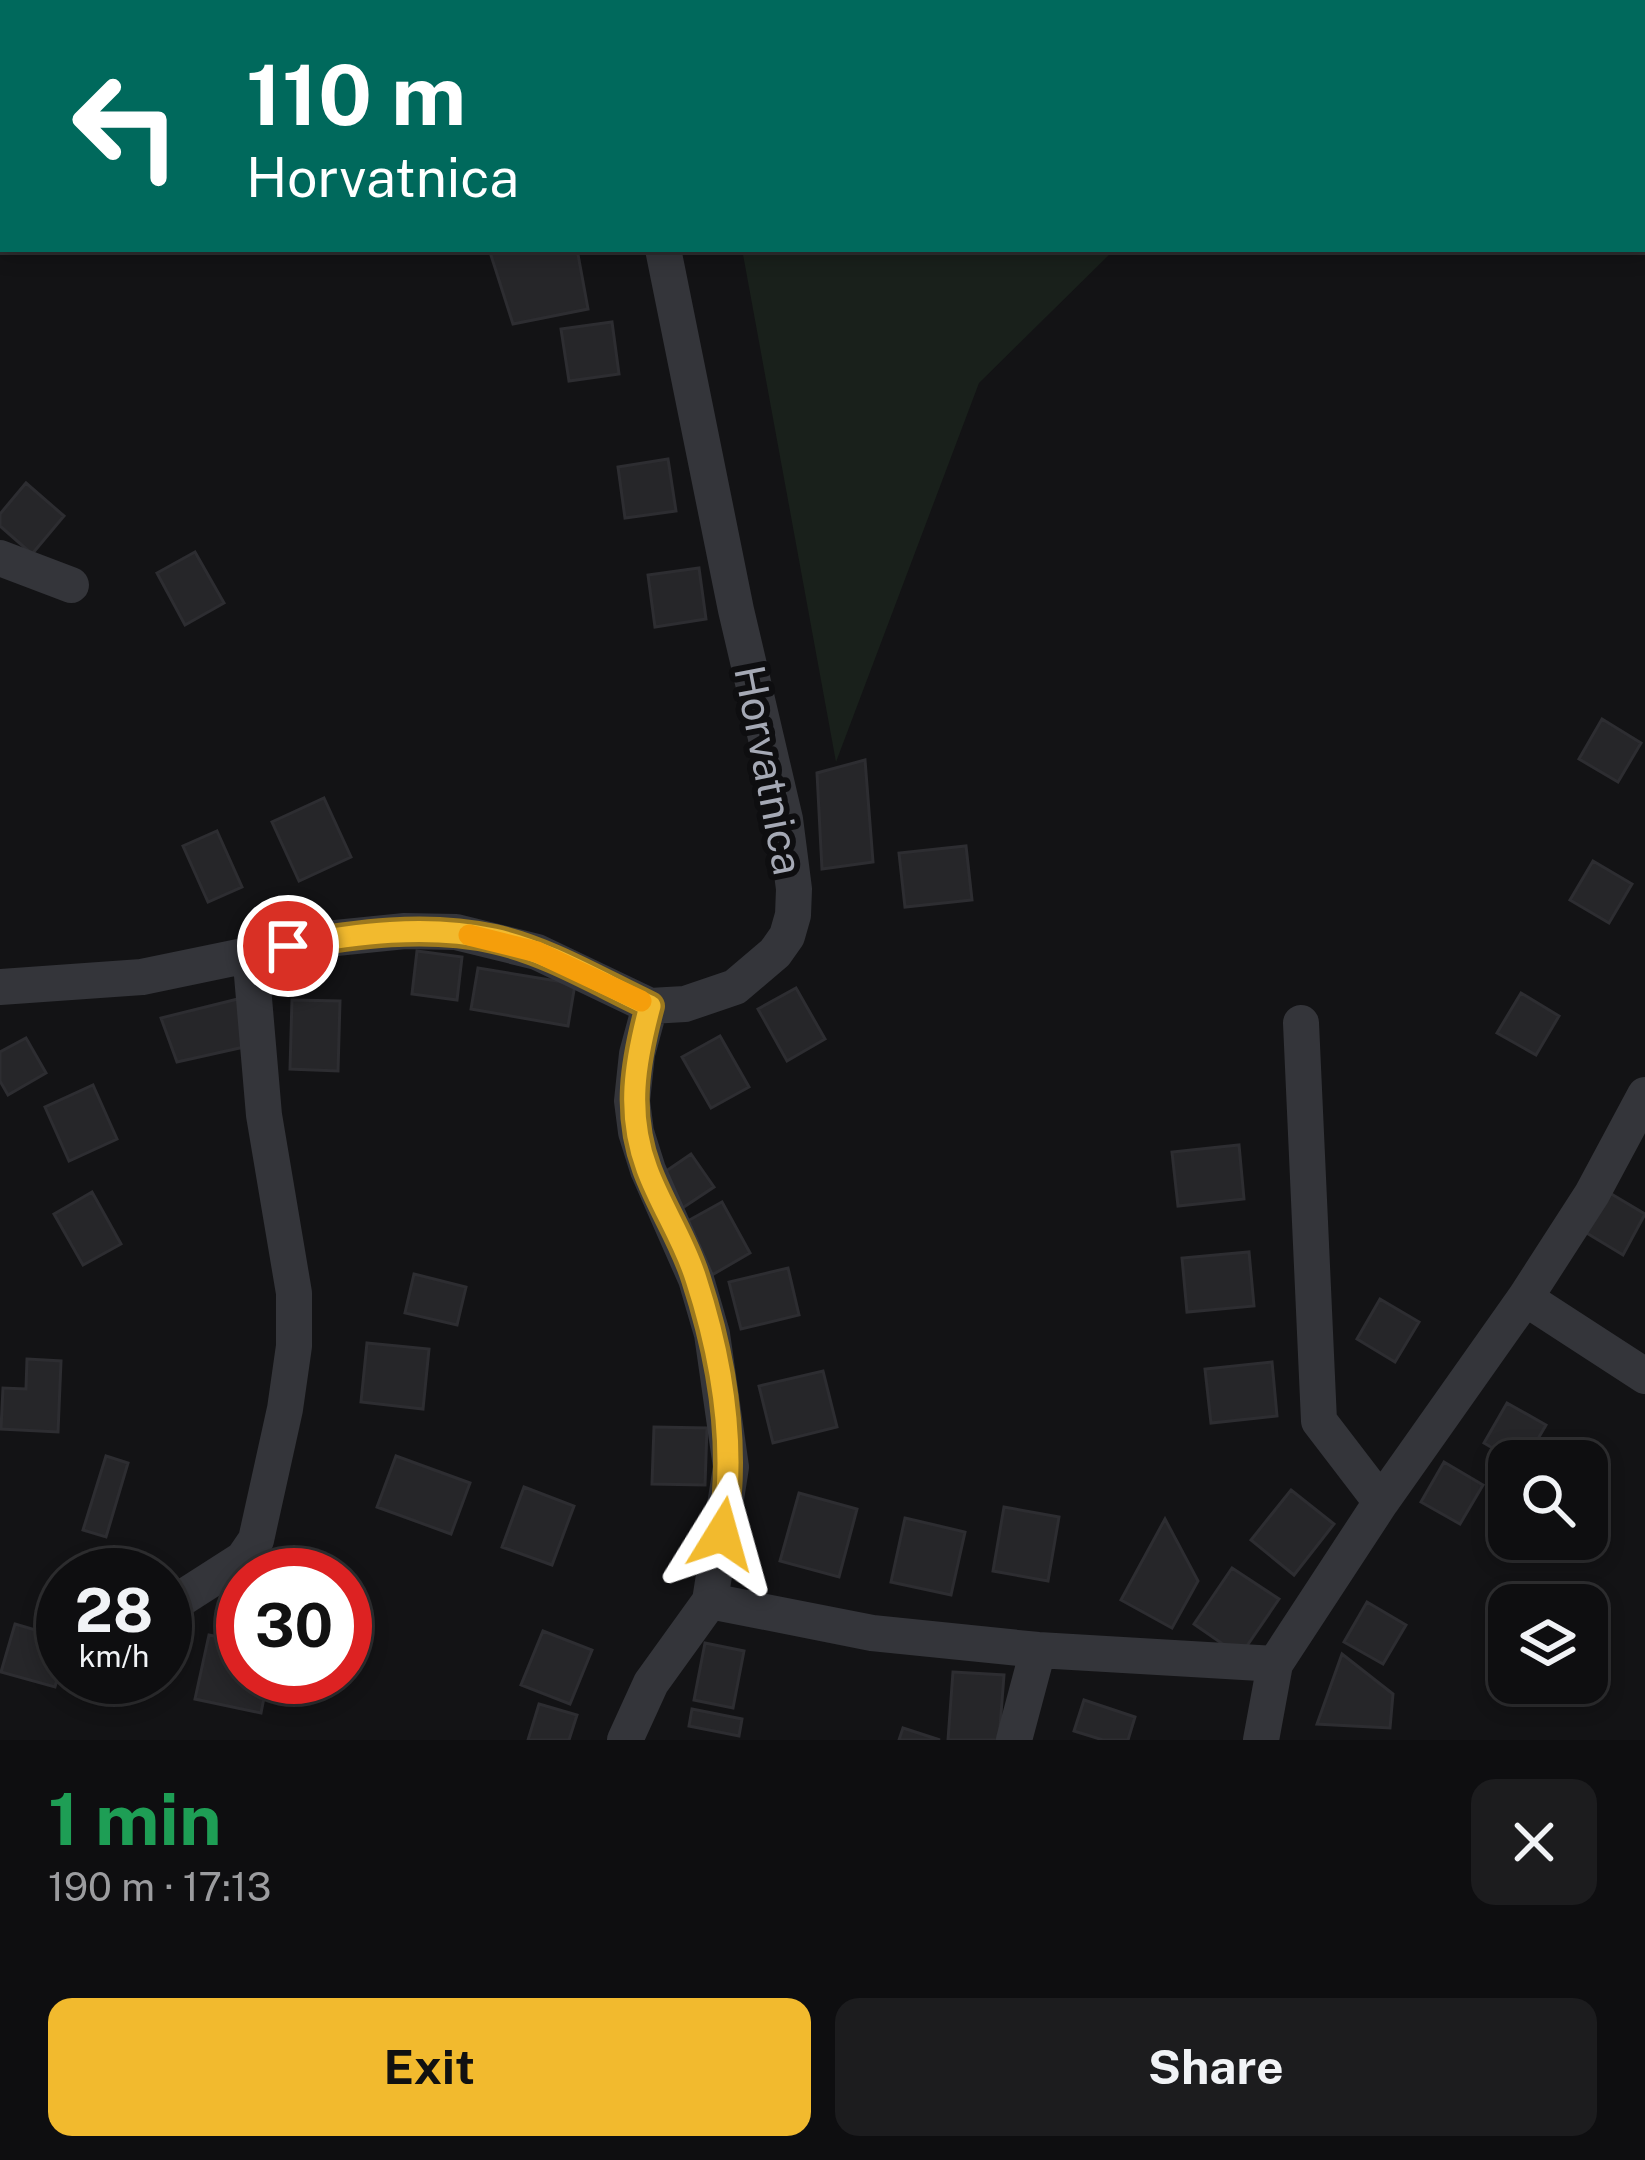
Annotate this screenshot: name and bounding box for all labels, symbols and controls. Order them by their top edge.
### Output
text: 110 m [246,45,466,144]
icon: left [48,48,204,204]
text: Horvatnica [246,146,519,209]
street label: Horvatnica [725,661,814,879]
pin [237,895,339,997]
icon: arrive [255,913,321,979]
map controls [1488,1440,1608,1704]
button: search [1488,1440,1608,1560]
position arrow [659,1471,785,1597]
speed limit sign: 30 [216,1548,372,1704]
text: 28 [75,1575,153,1646]
button: layers [1488,1584,1608,1704]
text: km/h [79,1638,149,1674]
text: 1 min [48,1777,222,1861]
button: close [1471,1779,1597,1905]
text: 190 m · 17:13 [48,1864,271,1910]
button: Exit [48,1998,811,2136]
button: Share [835,1998,1597,2136]

